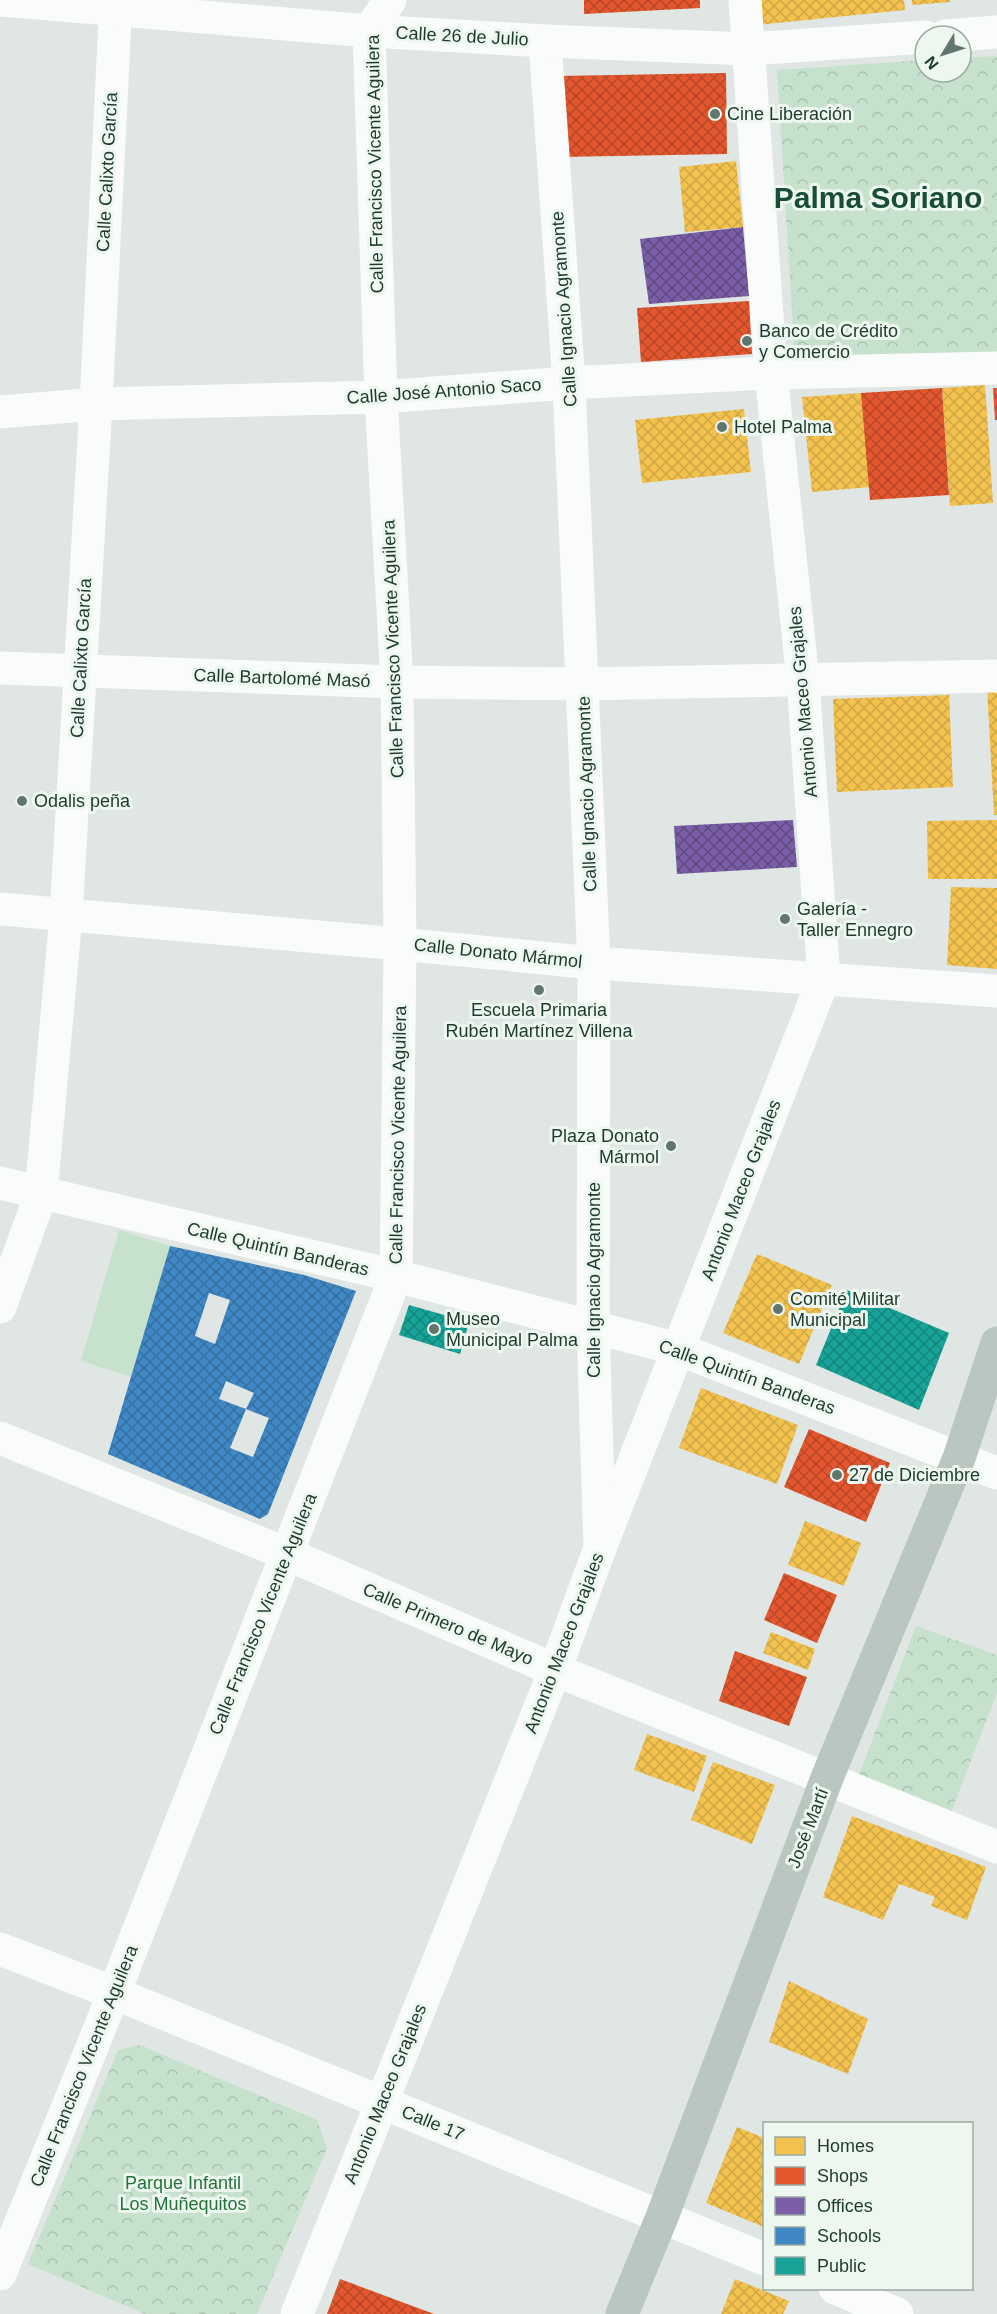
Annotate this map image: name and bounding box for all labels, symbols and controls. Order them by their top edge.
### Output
street label: Calle 26 de Julio [395,23,529,49]
north arrow [913,24,973,84]
street label: Calle Francisco Vicente Aguilera [363,33,387,294]
text: N [921,53,942,73]
street label: Calle Calixto García [93,91,121,252]
place label: Cine Liberación [727,104,852,124]
marker: Cine Liberación [708,107,722,121]
district label: Palma Soriano [774,181,982,214]
street label: Calle Ignacio Agramonte [547,210,581,408]
place label: Banco de Crédito y Comercio [759,321,898,362]
marker: Banco de Crédito y Comercio [740,334,754,348]
street label: Calle José Antonio Saco [346,374,542,408]
place label: Hotel Palma [734,417,833,437]
marker: Hotel Palma [715,420,729,434]
street label: Calle Francisco Vicente Aguilera [378,518,408,779]
street label: Calle Calixto García [67,577,95,738]
street label: Antonio Maceo Grajales [785,605,821,799]
street label: Calle Bartolomé Masó [193,665,371,691]
street label: Calle Ignacio Agramonte [574,696,600,892]
place label: Odalis peña [34,791,131,811]
marker: Odalis peña [15,794,29,808]
place label: Galería - Taller Ennegro [797,899,913,940]
marker: Galería - Taller Ennegro [778,912,792,926]
street label: Calle Donato Mármol [413,934,583,972]
marker: Escuela Primaria Rubén Martínez Villena [532,983,546,997]
place label: Escuela Primaria Rubén Martínez Villena [446,1000,633,1041]
street label: Calle Francisco Vicente Aguilera [386,1004,410,1265]
street label: Antonio Maceo Grajales [697,1097,785,1283]
place label: Plaza Donato Mármol [551,1126,659,1167]
marker: Plaza Donato Mármol [664,1139,678,1153]
street label: Calle Ignacio Agramonte [584,1182,604,1378]
street label: Calle Quintín Banderas [185,1218,371,1280]
place label: Comité Militar Municipal [790,1289,900,1330]
marker: Comité Militar Municipal [771,1302,785,1316]
place label: Museo Municipal Palma [446,1309,579,1350]
marker: Museo Municipal Palma [427,1322,441,1336]
street label: Calle Quintín Banderas [656,1336,838,1418]
place label: 27 de Diciembre [849,1465,980,1485]
marker: 27 de Diciembre [830,1468,844,1482]
street label: Calle Francisco Vicente Aguilera [205,1489,321,1738]
street label: Antonio Maceo Grajales [520,1550,608,1736]
street label: Calle Primero de Mayo [360,1579,536,1669]
street label: José Martí [784,1785,832,1871]
street label: Calle Francisco Vicente Aguilera [26,1941,142,2190]
street label: Antonio Maceo Grajales [340,2001,430,2187]
street label: Calle 17 [399,2101,467,2145]
legend [763,2122,973,2290]
text: Homes [817,2136,874,2156]
text: Shops [817,2166,868,2186]
park label: Parque Infantil Los Muñequitos [119,2173,247,2214]
text: Offices [817,2196,873,2216]
text: Schools [817,2226,881,2246]
text: Public [817,2256,866,2276]

